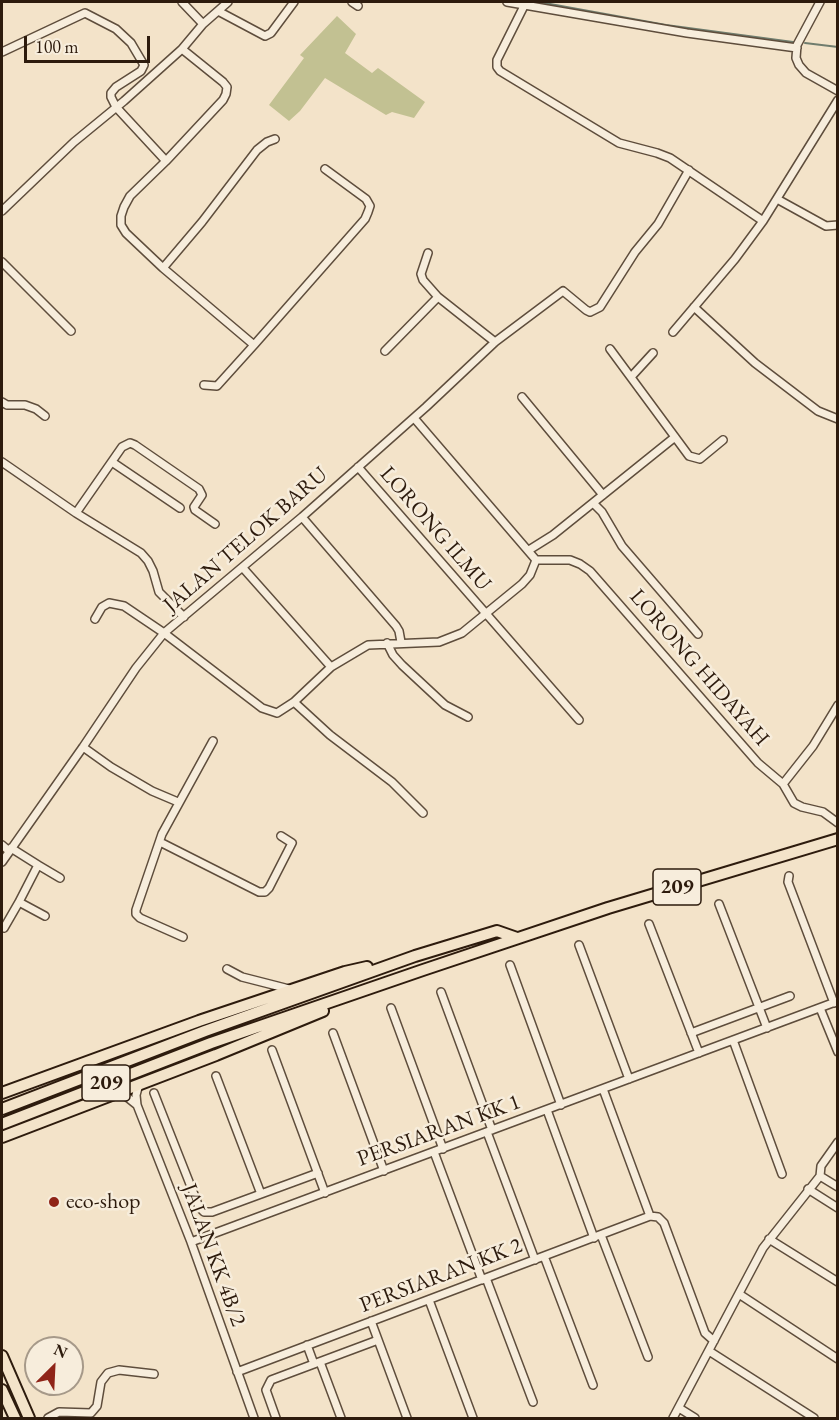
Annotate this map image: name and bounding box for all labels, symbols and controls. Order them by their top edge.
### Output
scale bar [27,24,153,62]
text: 100 m [35,35,79,58]
street label: LORONG ILMU [374,461,496,597]
street label: JALAN TELOK BARU [159,462,333,618]
street label: LORONG HIDAYAH [624,584,774,752]
road number: 209 [653,869,701,905]
road number: 209 [82,1065,130,1101]
street label: PERSIARAN KK 1 [354,1089,524,1173]
street label: JALAN KK 4B/2 [175,1180,251,1330]
place label: eco-shop [66,1189,141,1215]
marker: eco-shop [47,1195,61,1209]
street label: PERSIARAN KK 2 [356,1233,526,1319]
north arrow [24,1336,84,1396]
text: N [51,1339,71,1363]

